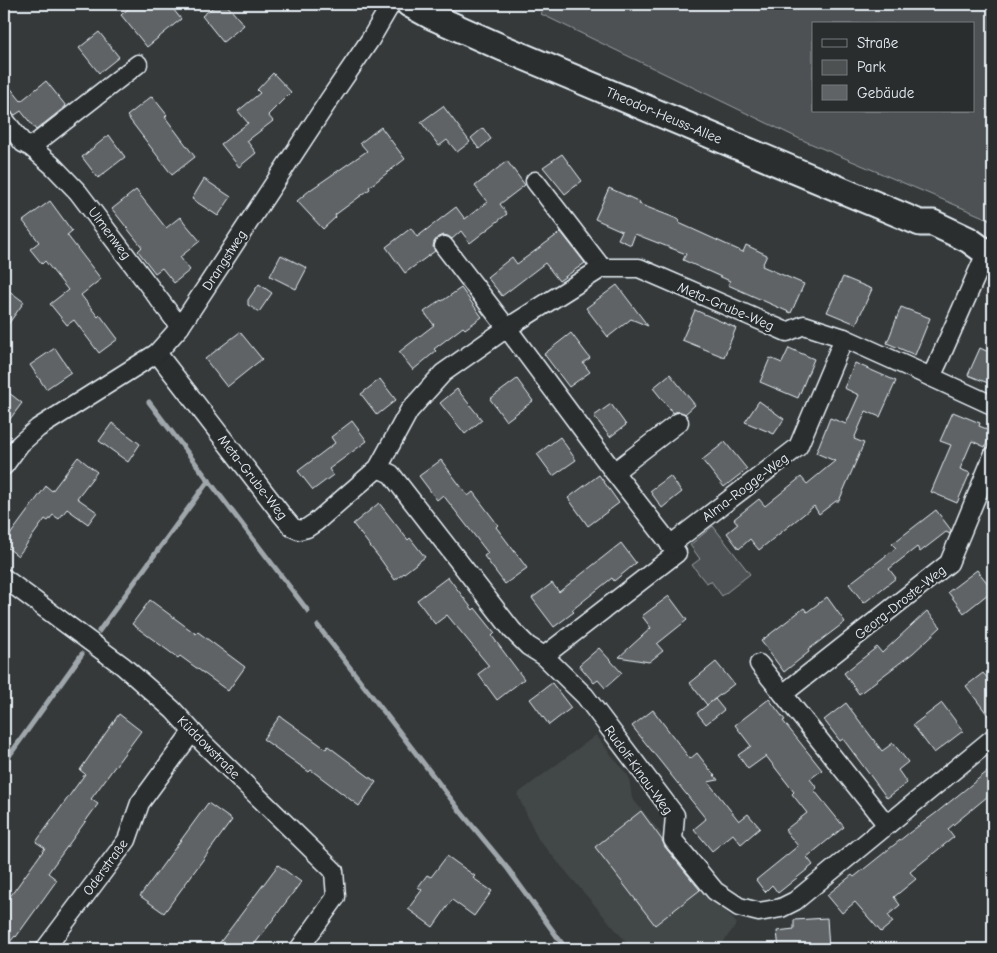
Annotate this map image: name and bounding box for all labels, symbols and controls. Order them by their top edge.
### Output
legend [812,22,974,112]
text: Straße [857,34,899,52]
text: Park [857,58,886,76]
street label: Theodor-Heuss-Allee [603,83,724,148]
text: Gebäude [857,84,915,102]
street label: Ulmenweg [84,204,135,263]
street label: Drangstweg [199,227,250,294]
street label: Meta-Grube-Weg [675,278,777,334]
street label: Meta-Grube-Weg [214,431,291,523]
street label: Alma-Rogge-Weg [699,449,792,525]
street label: Georg-Droste-Weg [851,561,949,643]
street label: Küddowstraße [174,712,244,782]
street label: Rudolf-Kinau-Weg [601,722,677,818]
street label: Oderstraße [79,836,132,899]

